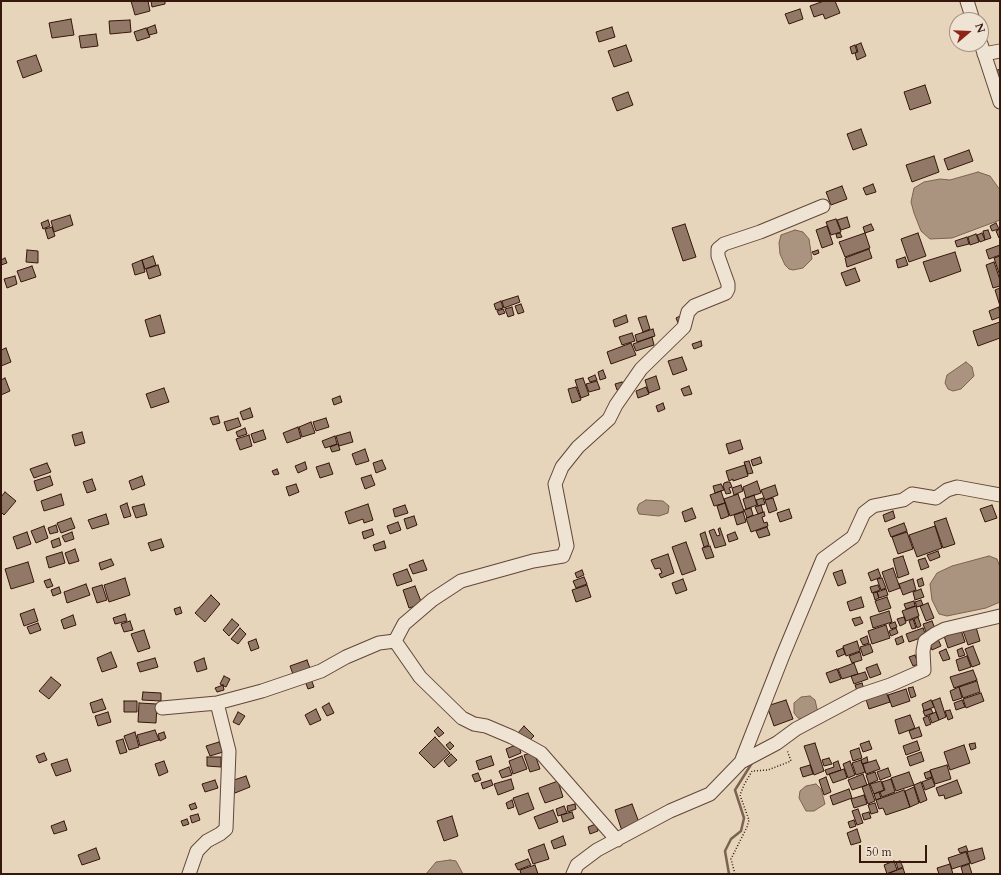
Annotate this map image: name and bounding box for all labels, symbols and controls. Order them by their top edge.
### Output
north arrow [949,12,989,52]
text: N [971,21,989,35]
scale bar [861,837,929,863]
text: 50 m [866,844,892,860]

